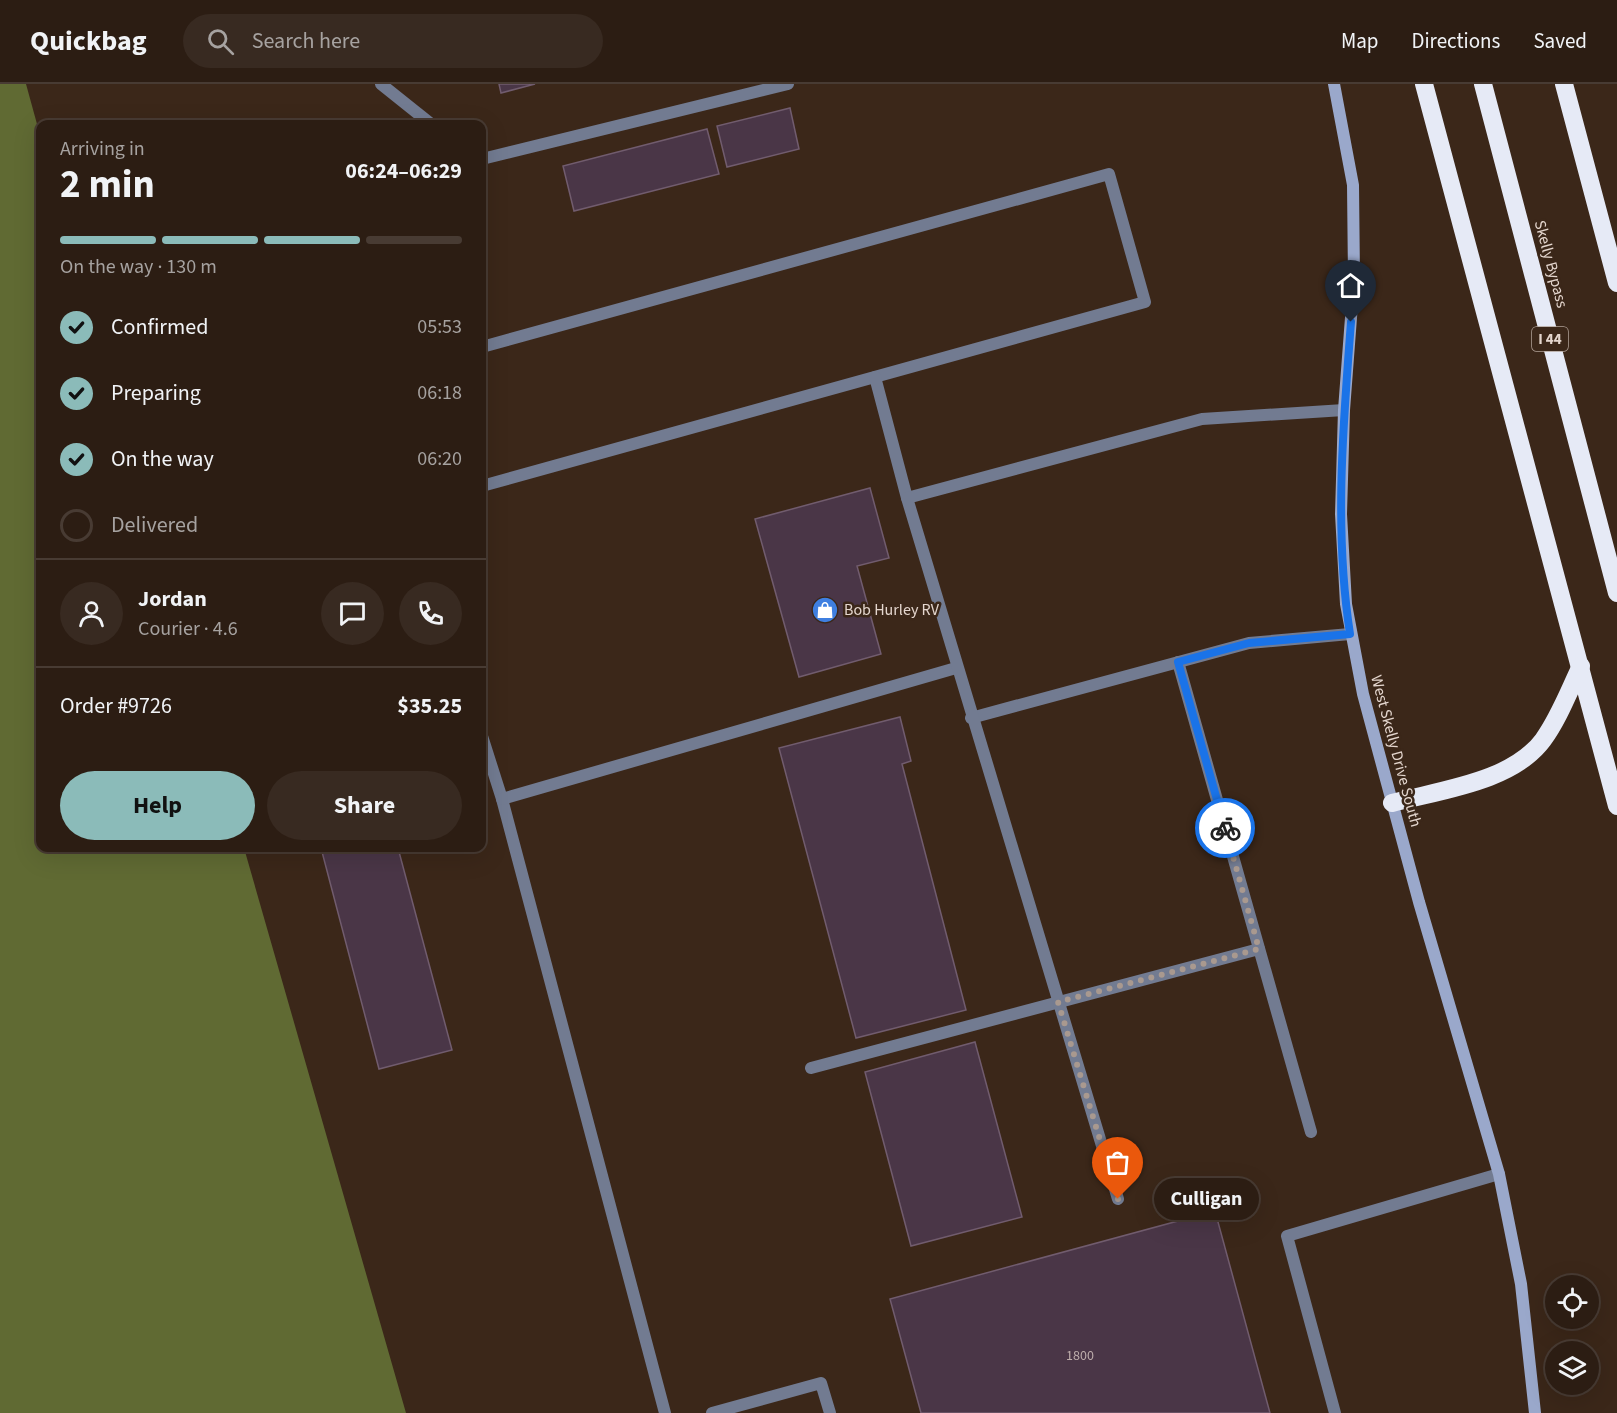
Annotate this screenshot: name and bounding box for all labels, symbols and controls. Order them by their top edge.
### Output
search box [183,14,603,68]
text: Quickbag [30,21,147,61]
icon: search [204,25,237,58]
text: Search here [252,25,360,57]
text: Map [1341,26,1379,56]
text: Directions [1412,26,1500,56]
text: Saved [1533,26,1587,56]
text: Arriving in [60,135,145,163]
text: 06:24–06:29 [345,155,462,187]
text: 2 min [60,157,155,213]
street label: Skelly Bypass [1529,218,1573,310]
text: On the way · 130 m [60,253,217,281]
pin [1325,260,1376,322]
icon: home [1334,269,1367,302]
icon: check [60,311,93,344]
text: Confirmed [111,311,208,343]
text: 05:53 [417,313,462,341]
road number: I 44 [1532,327,1568,351]
icon: check [60,377,93,410]
text: Preparing [111,377,201,409]
text: 06:18 [417,379,462,407]
icon: check [60,443,93,476]
text: On the way [111,443,214,475]
text: 06:20 [417,445,462,473]
text: Delivered [111,509,198,541]
button: person [60,582,123,645]
button: chat [321,582,384,645]
button: phone [399,582,462,645]
text: Jordan [138,583,207,615]
shop icon: Bob Hurley RV [810,595,840,625]
place label: Bob Hurley RV [844,599,940,621]
text: Courier · 4.6 [138,615,238,643]
street label: West Skelly Drive South [1365,673,1427,829]
text: Order #9726 [60,690,172,722]
text: $35.25 [397,690,462,722]
button: Help [60,771,255,840]
button: Share [267,771,462,840]
courier [1195,798,1255,858]
icon: bike [1209,812,1242,845]
pin [1092,1137,1143,1199]
icon: bag [1101,1146,1134,1179]
callout: Culligan [1154,1178,1259,1220]
text: Culligan [1170,1185,1243,1213]
map controls [1545,1275,1599,1395]
button: locate [1545,1275,1599,1329]
button: layers [1545,1341,1599,1395]
house number: 1800 [1066,1346,1094,1366]

